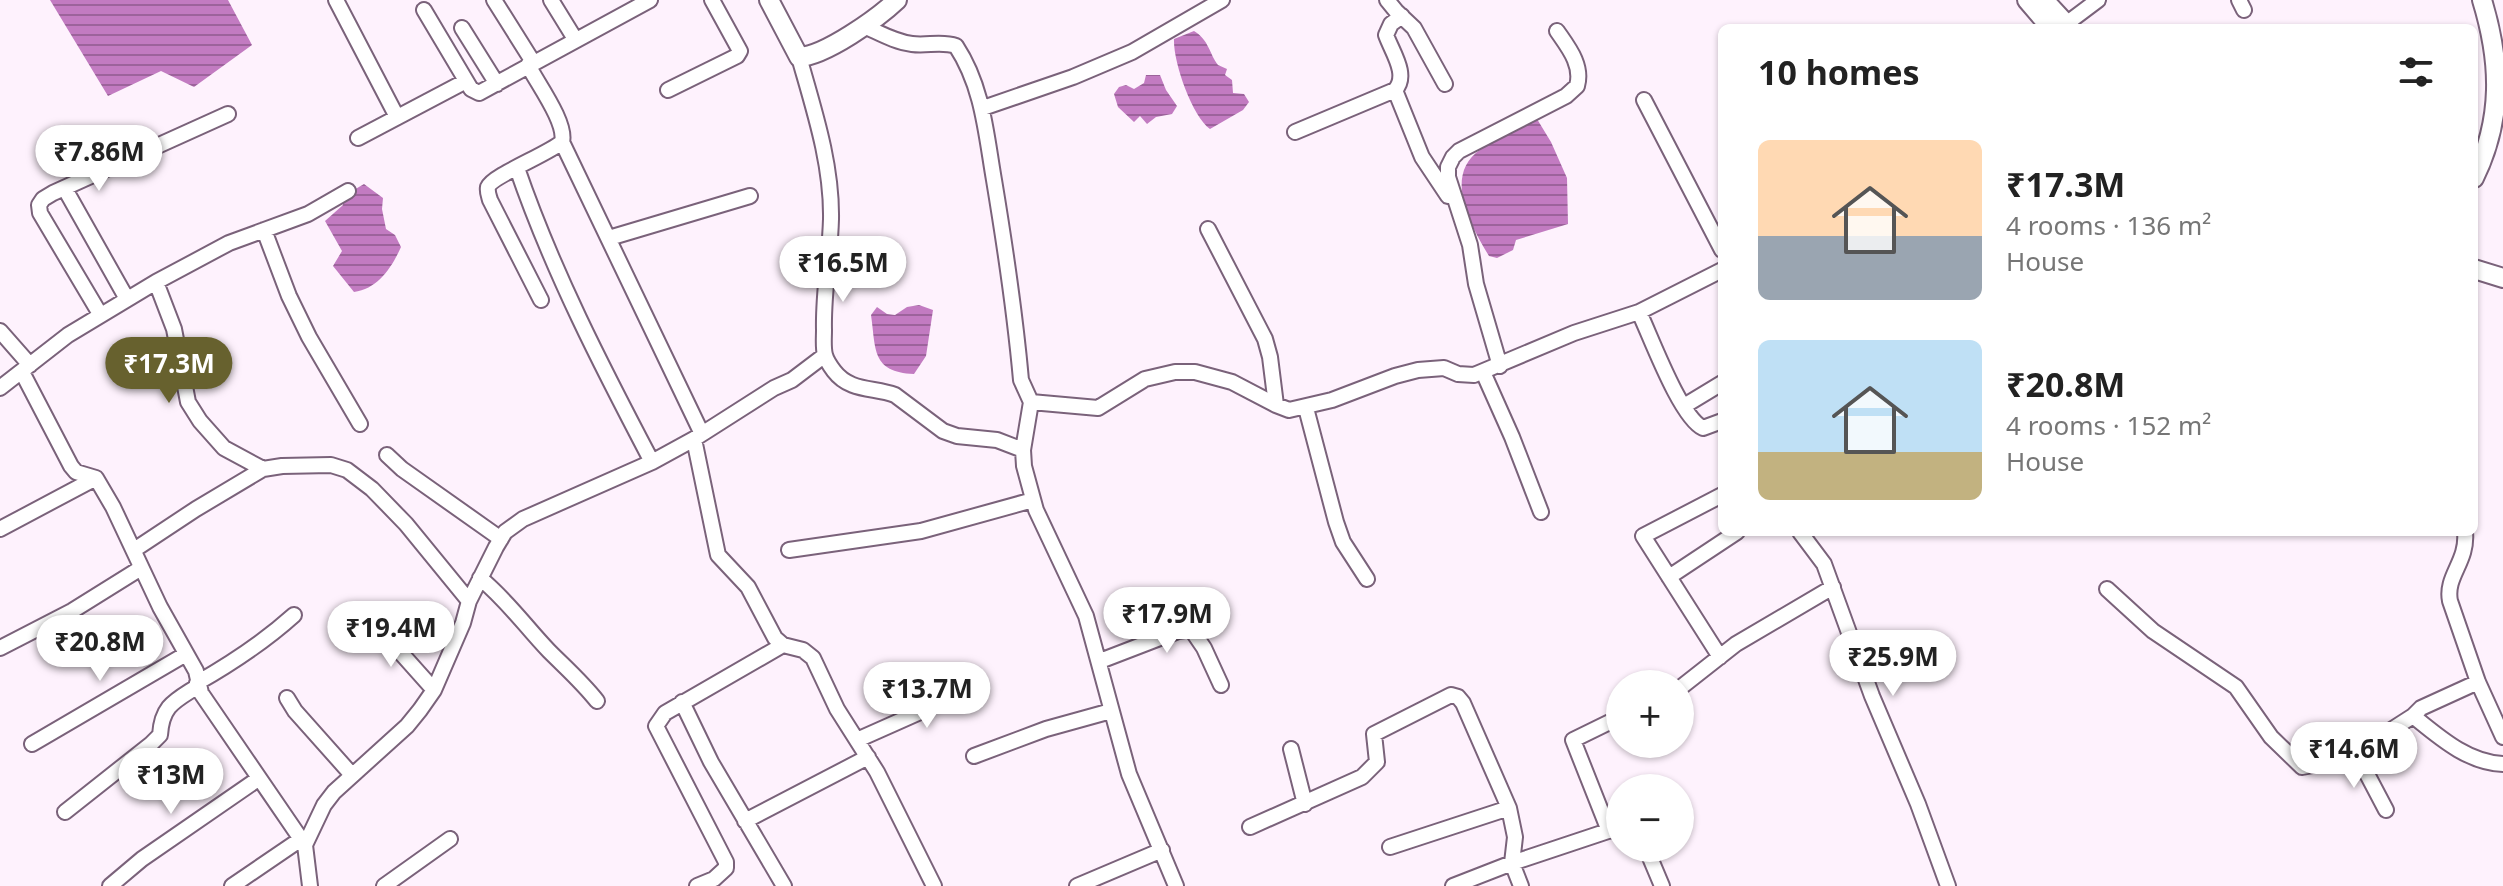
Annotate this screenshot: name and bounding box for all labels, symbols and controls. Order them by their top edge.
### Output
text: 10 homes [1758,49,1920,95]
icon: filters [2394,50,2438,94]
pin: ₹7.86M [34,125,164,193]
text: ₹7.86M [53,133,145,169]
text: ₹17.3M [2006,161,2125,207]
icon: home [1822,172,1918,268]
text: 4 rooms · 136 m² [2006,207,2211,243]
pin: ₹16.5M [778,236,908,304]
text: House [2006,243,2084,279]
text: ₹16.5M [797,244,889,280]
pin: ₹17.3M [104,337,234,405]
text: ₹17.3M [123,345,215,381]
text: ₹20.8M [2006,361,2125,407]
icon: home [1822,372,1918,468]
text: 4 rooms · 152 m² [2006,407,2211,443]
text: House [2006,443,2084,479]
pin: ₹17.9M [1102,587,1232,655]
text: ₹17.9M [1121,595,1213,631]
pin: ₹19.4M [326,601,456,669]
text: ₹19.4M [345,609,437,645]
pin: ₹20.8M [35,615,165,683]
text: ₹20.8M [54,623,146,659]
pin: ₹25.9M [1828,630,1958,698]
text: ₹25.9M [1847,638,1939,674]
pin: ₹13.7M [862,662,992,730]
text: ₹13.7M [881,670,973,706]
map controls [1606,670,1694,862]
button: + [1606,670,1694,758]
pin: ₹14.6M [2289,722,2419,790]
text: ₹14.6M [2308,730,2400,766]
pin: ₹13M [124,748,218,816]
text: ₹13M [136,756,206,792]
button: − [1606,774,1694,862]

